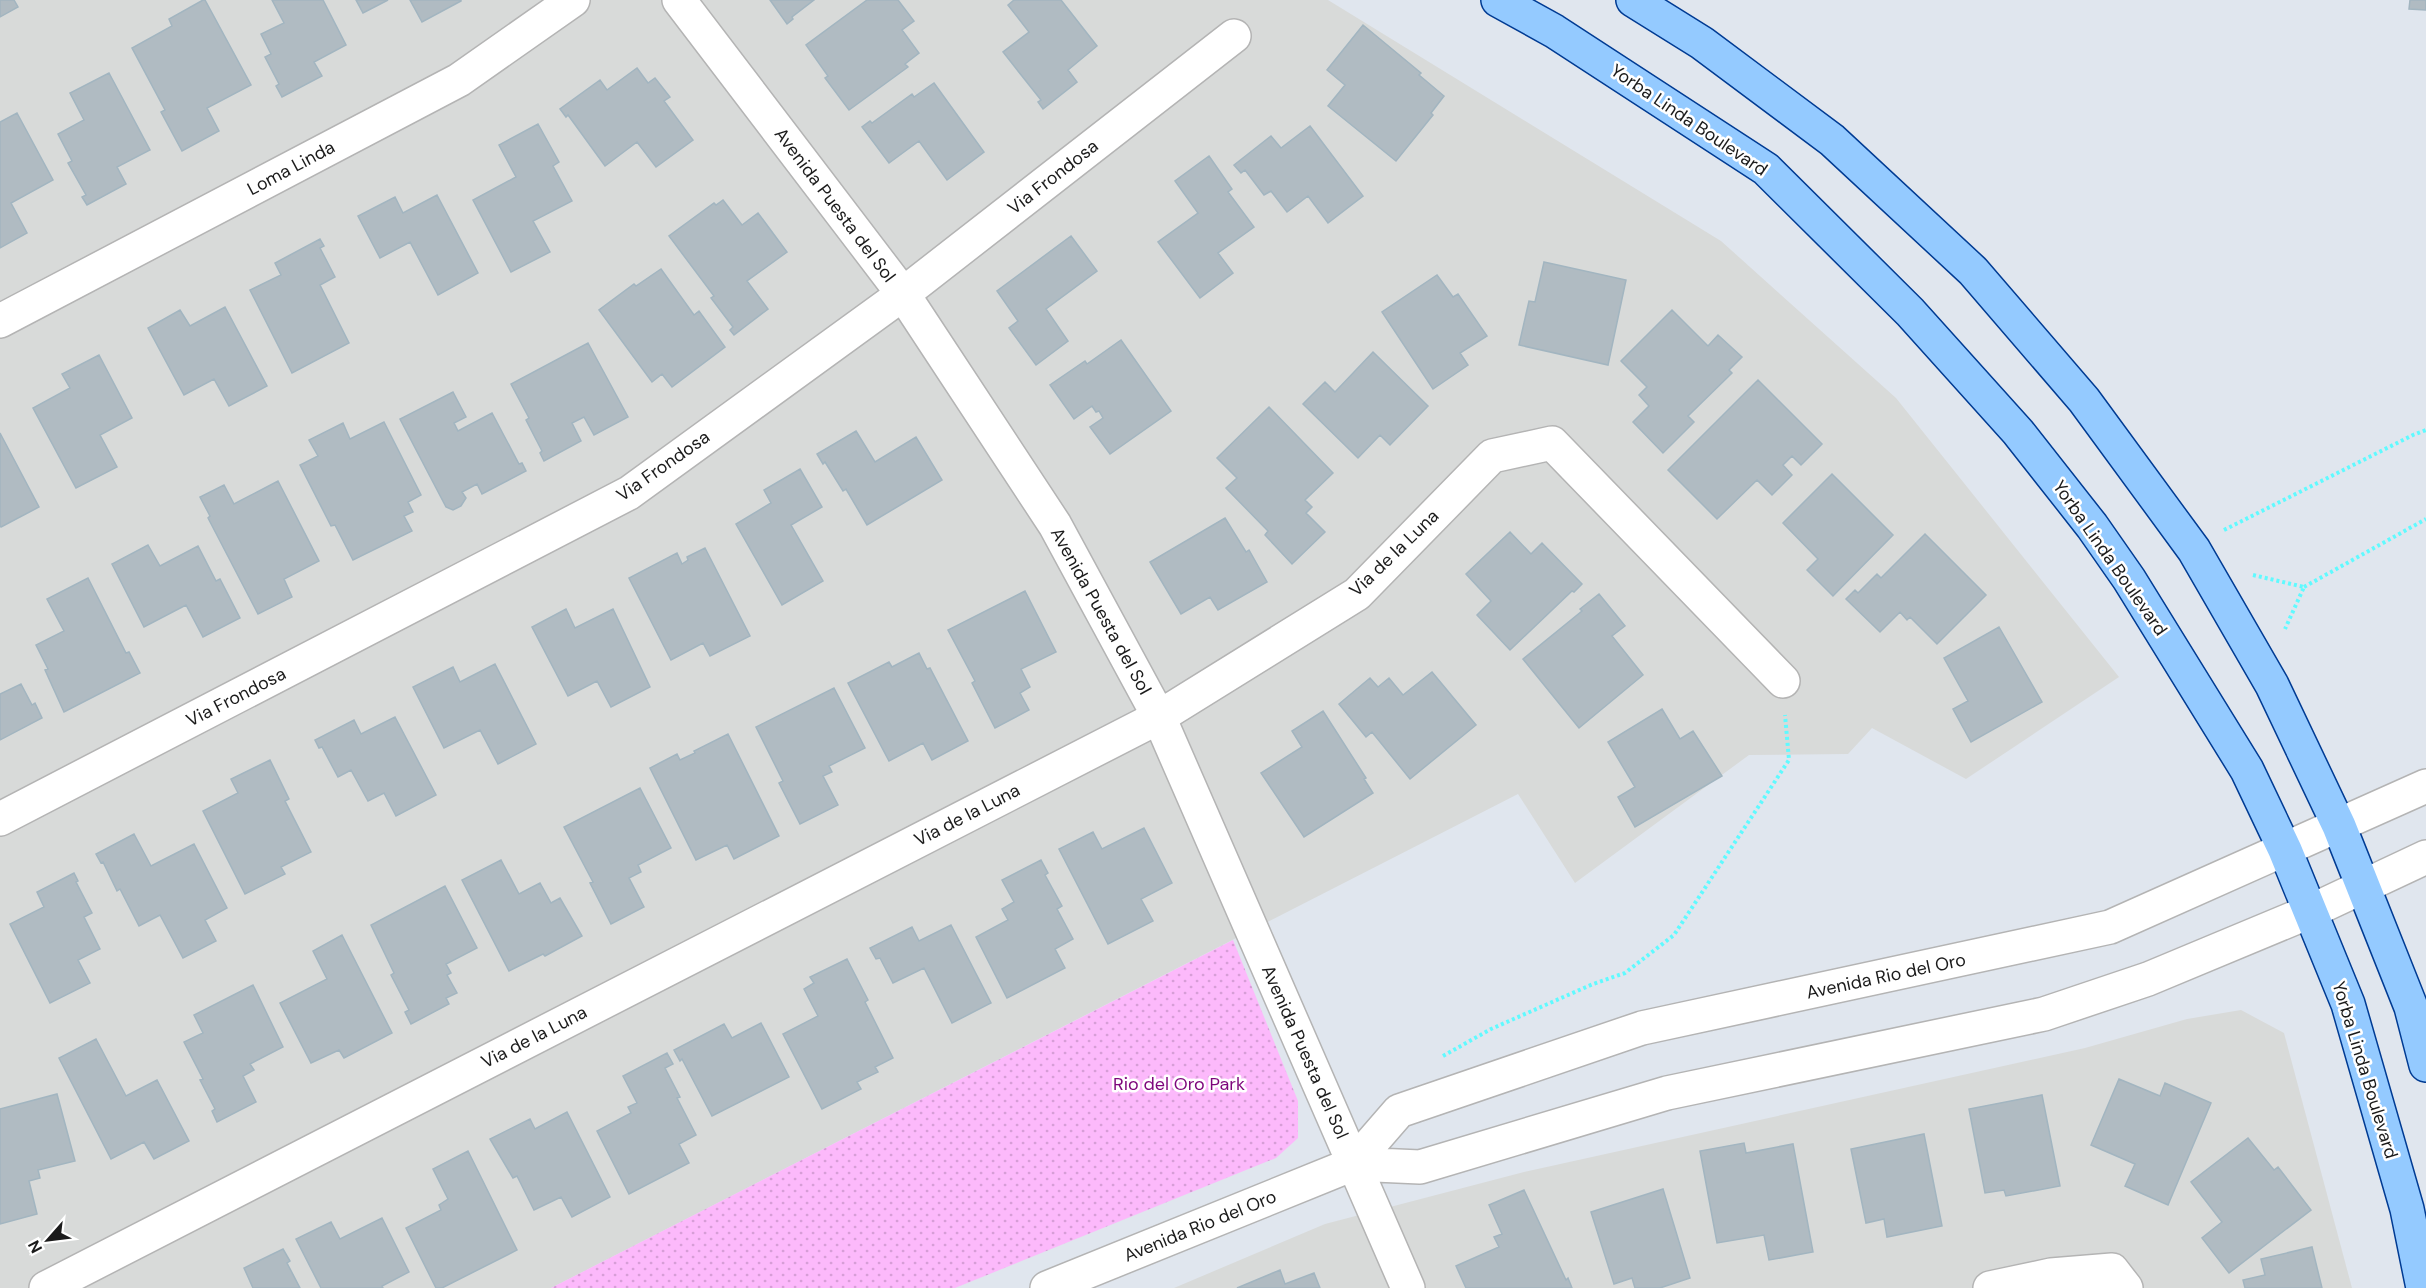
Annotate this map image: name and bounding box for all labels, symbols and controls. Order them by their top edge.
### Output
street label: Yorba Linda Boulevard [1606,59,1772,181]
street label: Avenida Puesta del Sol [769,123,901,287]
street label: Via Frondosa [1003,134,1103,220]
street label: Loma Linda [243,135,339,201]
street label: Via Frondosa [612,425,714,507]
street label: Yorba Linda Boulevard [2047,476,2173,640]
street label: Via de la Luna [1344,504,1444,602]
street label: Avenida Puesta del Sol [1045,523,1157,699]
street label: Via Frondosa [182,662,290,732]
street label: Via de la Luna [910,778,1024,852]
street label: Avenida Rio del Oro [1804,947,1968,1005]
street label: Avenida Puesta del Sol [1256,961,1354,1143]
street label: Yorba Linda Boulevard [2327,978,2403,1162]
street label: Via de la Luna [477,1000,591,1074]
park label: Rio del Oro Park [1113,1072,1245,1096]
street label: Avenida Rio del Oro [1120,1184,1280,1268]
north arrow [18,1210,78,1270]
text: N [23,1237,47,1257]

